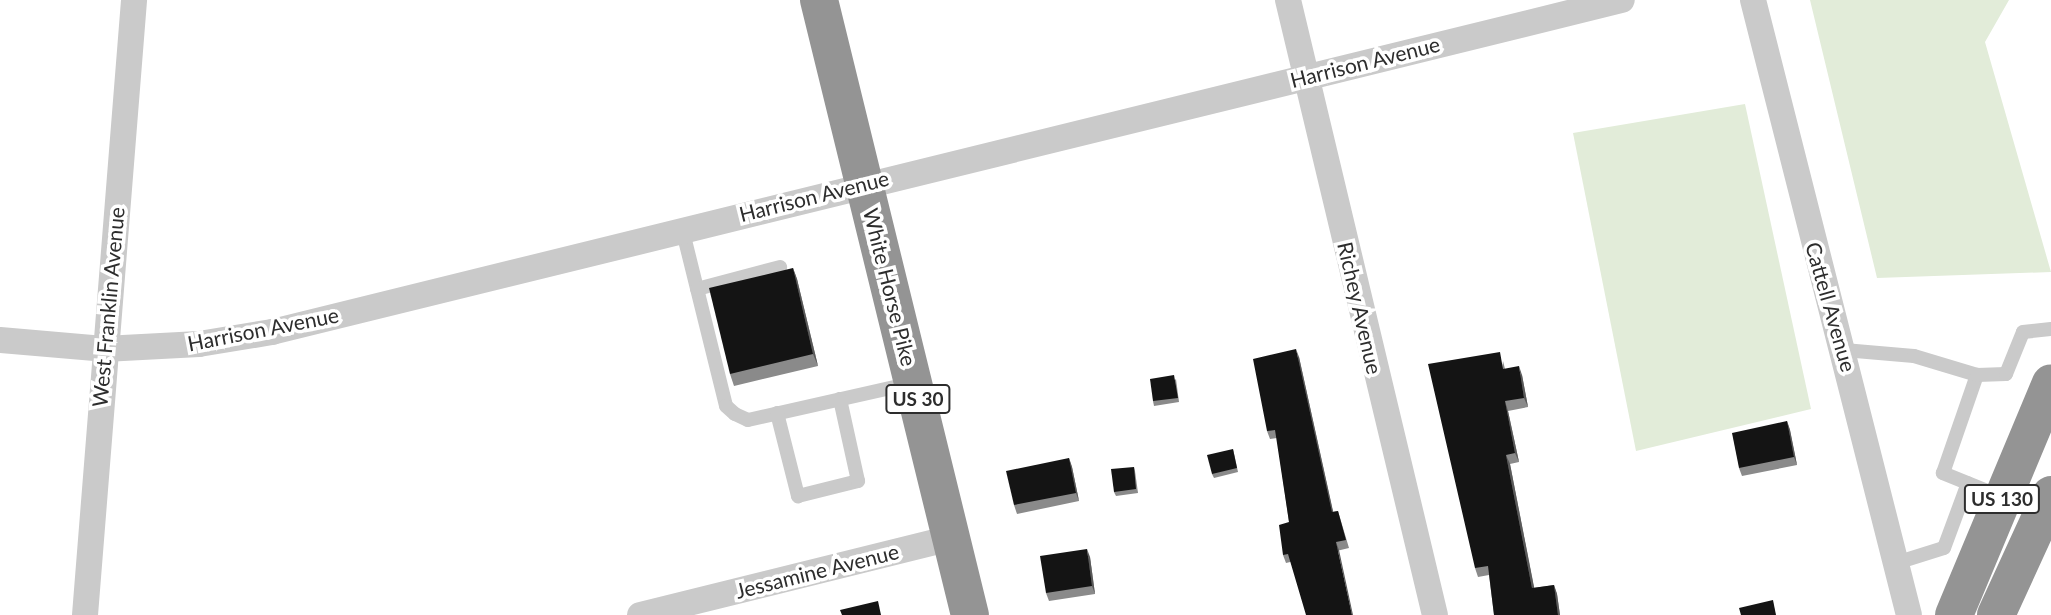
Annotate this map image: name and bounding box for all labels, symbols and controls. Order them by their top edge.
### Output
street label: Harrison Avenue [1287,31,1443,93]
street label: Harrison Avenue [736,165,892,227]
street label: White Horse Pike [858,205,922,369]
street label: West Franklin Avenue [87,206,129,408]
street label: Richey Avenue [1332,239,1388,377]
street label: Cattell Avenue [1800,239,1862,375]
street label: Harrison Avenue [185,302,341,356]
road number: US 30 [885,384,951,414]
road number: US 130 [1964,484,2040,514]
street label: Jessamine Avenue [732,538,902,604]

